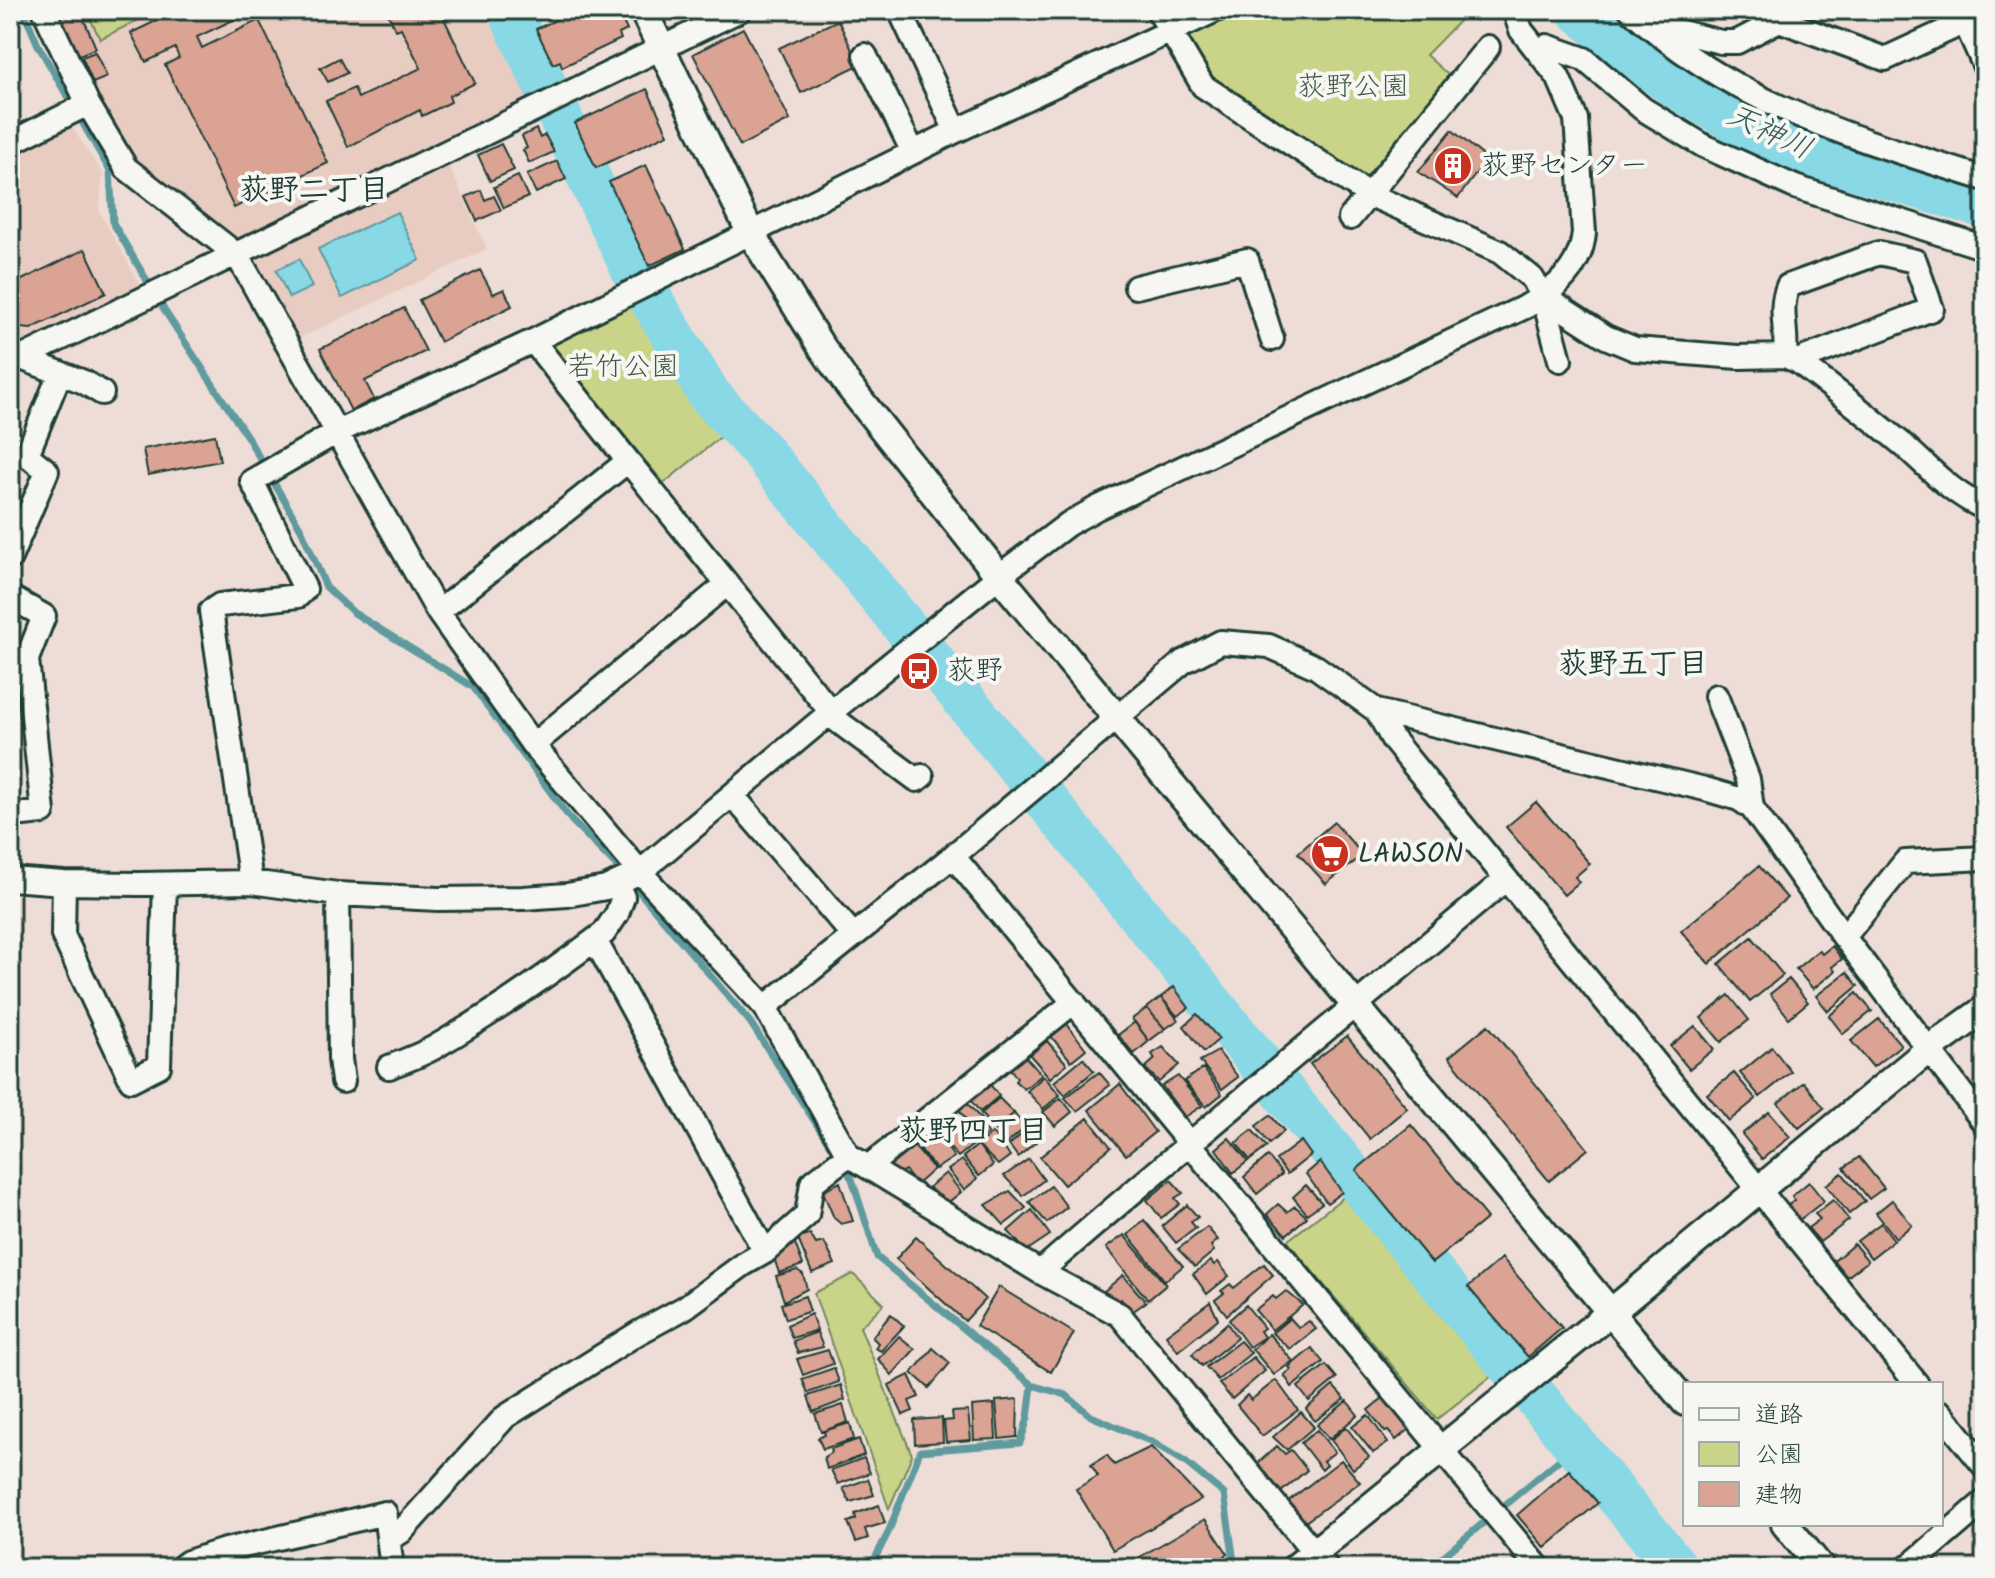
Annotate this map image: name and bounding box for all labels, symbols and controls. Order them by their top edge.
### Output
park label: 荻野公園 [1297,65,1409,110]
water label: 天神川 [1718,92,1820,174]
place label: 荻野センター [1481,144,1648,189]
building icon: 荻野センター [1432,145,1474,187]
district label: 荻野二丁目 [239,167,389,215]
park label: 若竹公園 [567,345,679,390]
district label: 荻野五丁目 [1558,641,1708,689]
place label: 荻野 [947,649,1003,694]
bus stop icon: 荻野 [898,650,940,692]
place label: LAWSON [1358,832,1463,877]
supermarket icon: LAWSON [1309,833,1351,875]
district label: 荻野四丁目 [898,1108,1048,1156]
legend [1683,1382,1943,1526]
text: 道路 [1755,1396,1803,1435]
text: 公園 [1755,1436,1803,1475]
text: 建物 [1755,1476,1803,1515]

